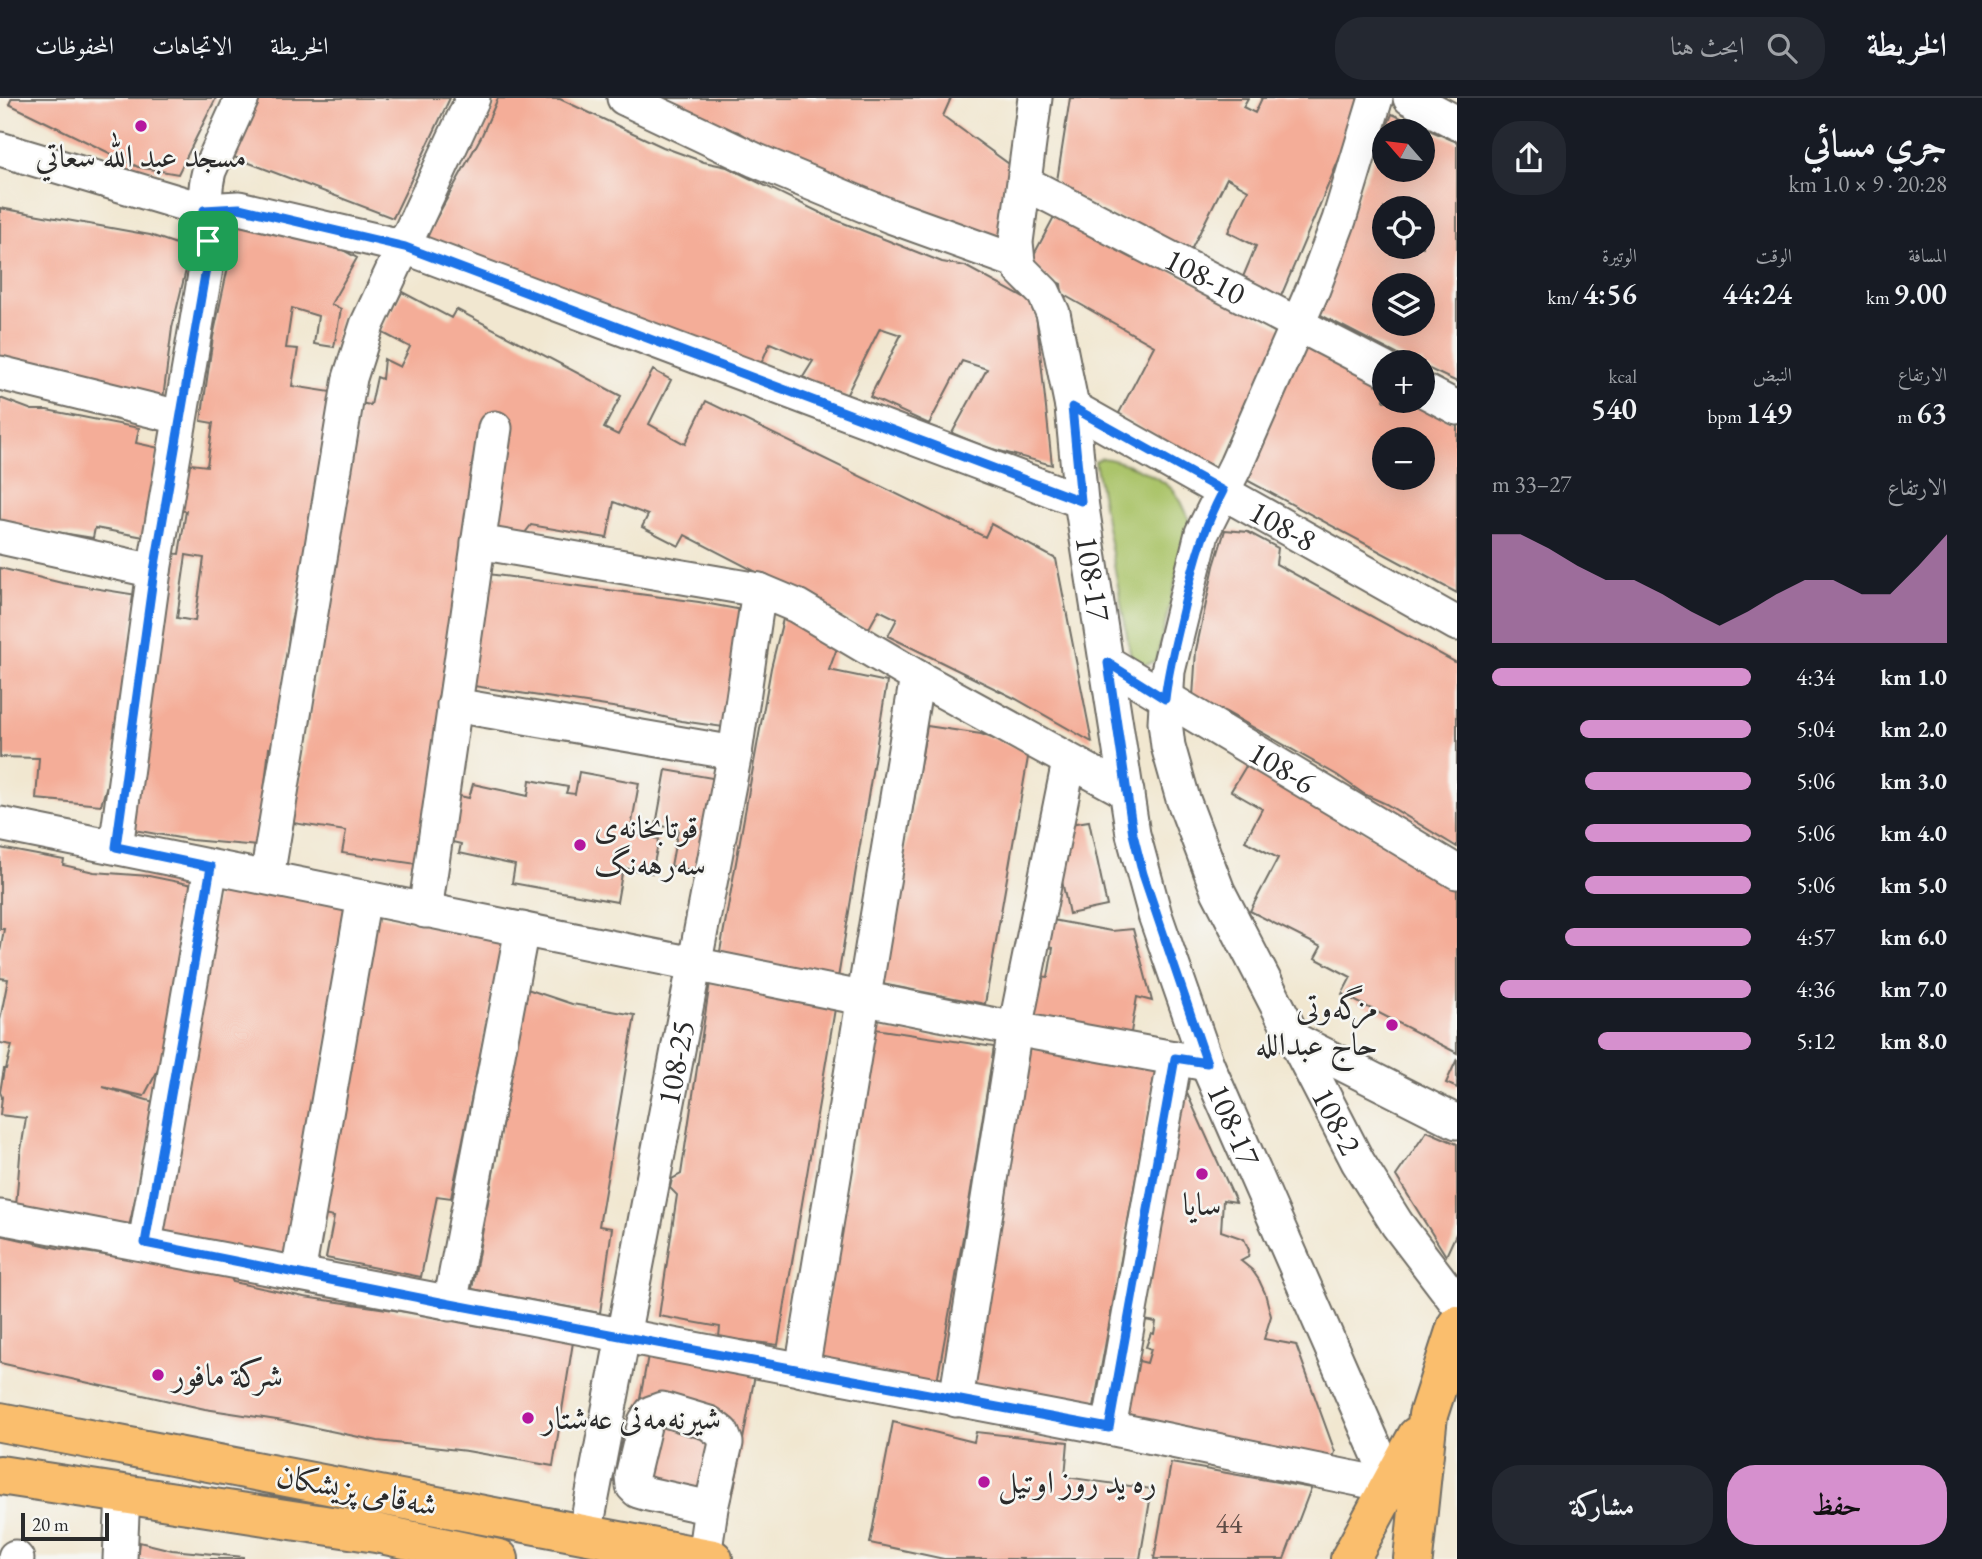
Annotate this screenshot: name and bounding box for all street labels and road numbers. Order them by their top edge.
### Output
street label: 108-10 [1158,238,1253,315]
street label: 108-8 [1242,490,1324,561]
street label: 108-17 [1066,533,1121,625]
street label: 108-6 [1241,731,1323,803]
street label: 108-25 [647,1017,704,1109]
street label: 108-17 [1197,1077,1270,1173]
street label: 108-2 [1302,1080,1372,1162]
street label: شەقامی پزیشکان [273,1454,441,1526]

